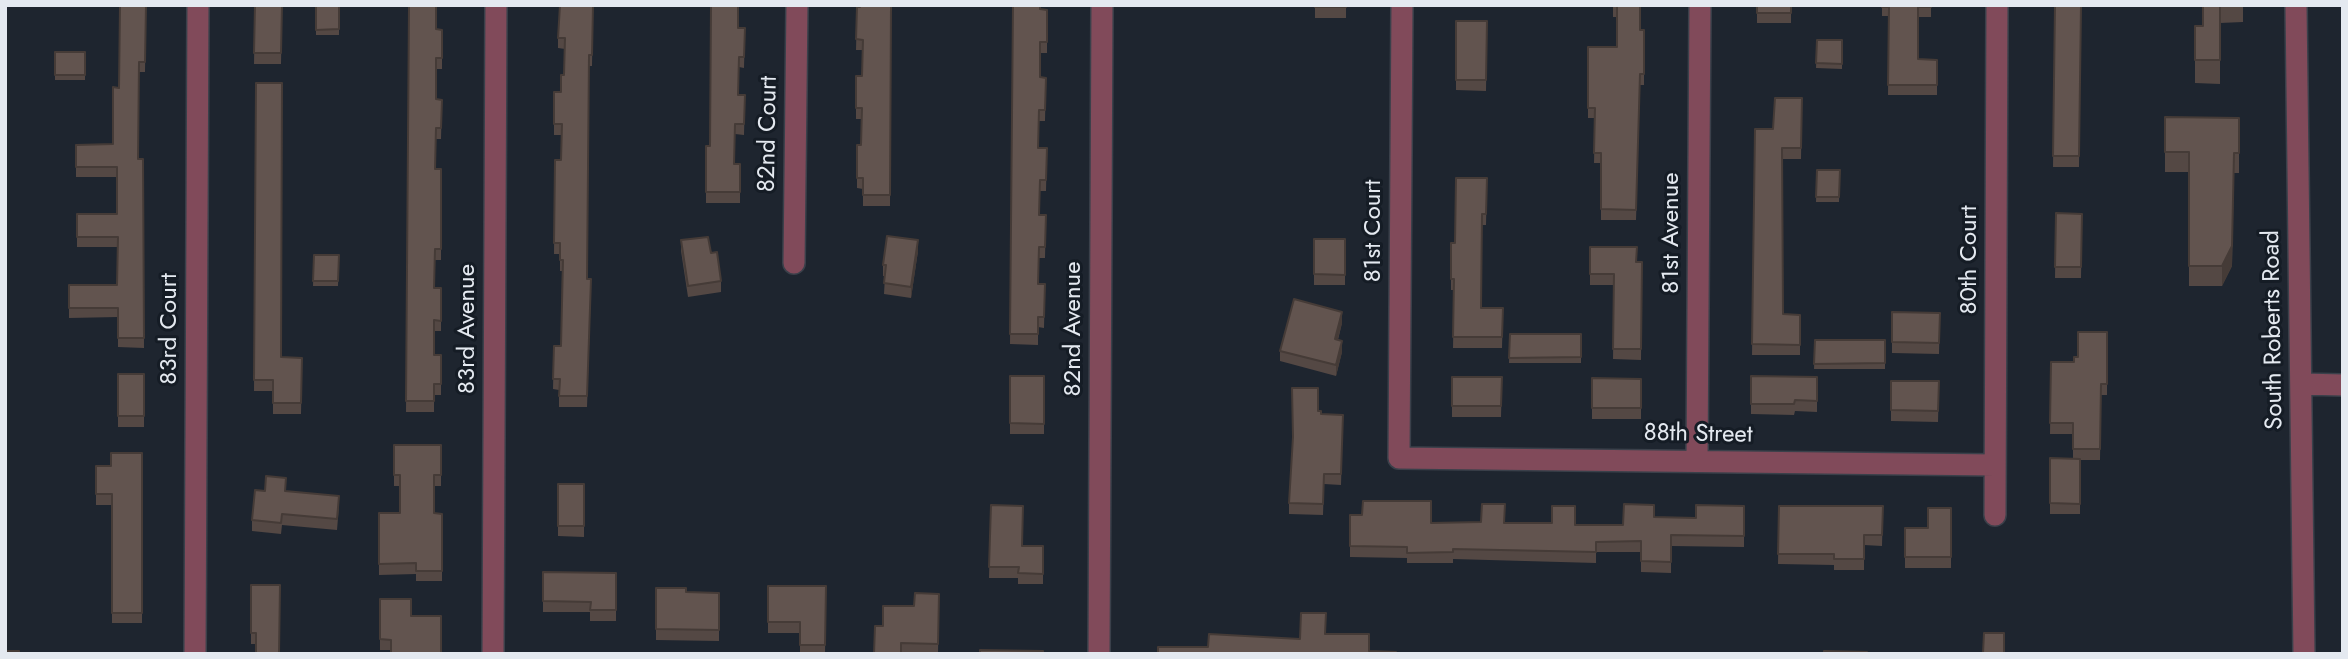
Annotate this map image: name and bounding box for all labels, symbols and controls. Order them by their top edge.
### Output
street label: 82nd Court [754,76,784,192]
street label: 81st Avenue [1658,172,1686,294]
street label: 81st Court [1360,180,1388,282]
street label: 80th Court [1956,205,1984,315]
street label: South Roberts Road [2258,230,2290,430]
street label: 82nd Avenue [1060,262,1088,396]
street label: 83rd Avenue [454,264,482,394]
street label: 83rd Court [156,273,184,385]
street label: 88th Street [1643,420,1753,450]

